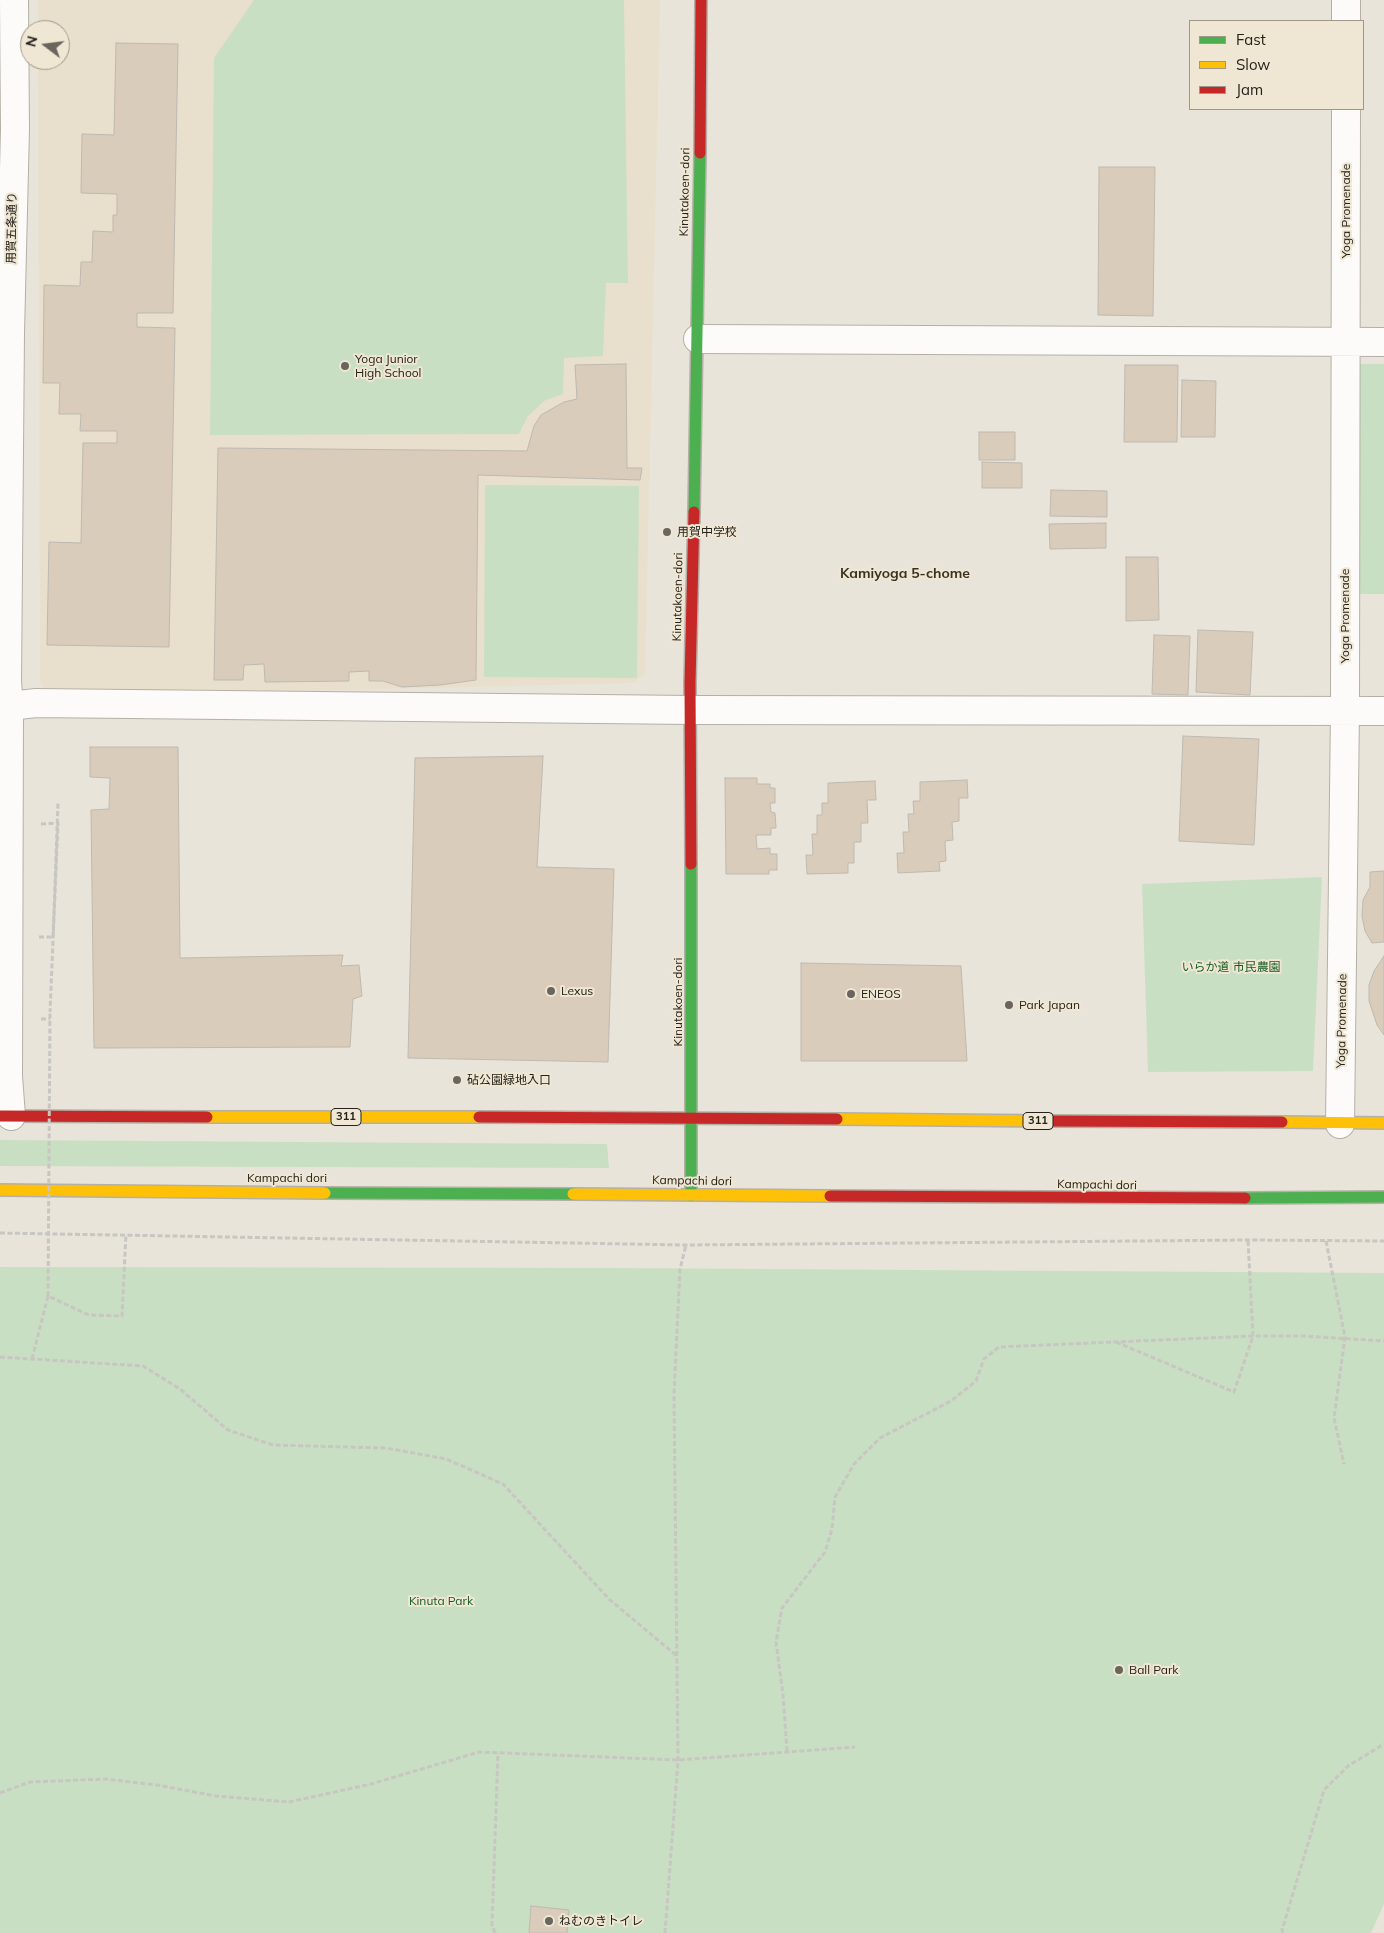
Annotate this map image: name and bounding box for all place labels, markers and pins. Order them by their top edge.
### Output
place label: Yoga Junior High School [355,352,421,380]
marker: Yoga Junior High School [339,360,351,372]
place label: 用賀中学校 [677,525,737,539]
marker: 用賀中学校 [661,526,673,538]
place label: Lexus [561,984,593,998]
marker: Lexus [545,985,557,997]
place label: ENEOS [861,987,901,1001]
marker: ENEOS [845,988,857,1000]
place label: Park Japan [1019,998,1080,1012]
marker: Park Japan [1003,999,1015,1011]
place label: 砧公園緑地入口 [467,1073,551,1087]
marker: 砧公園緑地入口 [451,1074,463,1086]
place label: Ball Park [1129,1663,1178,1677]
marker: Ball Park [1113,1664,1125,1676]
place label: ねむのきトイレ [559,1914,643,1928]
marker: ねむのきトイレ [543,1915,555,1927]

